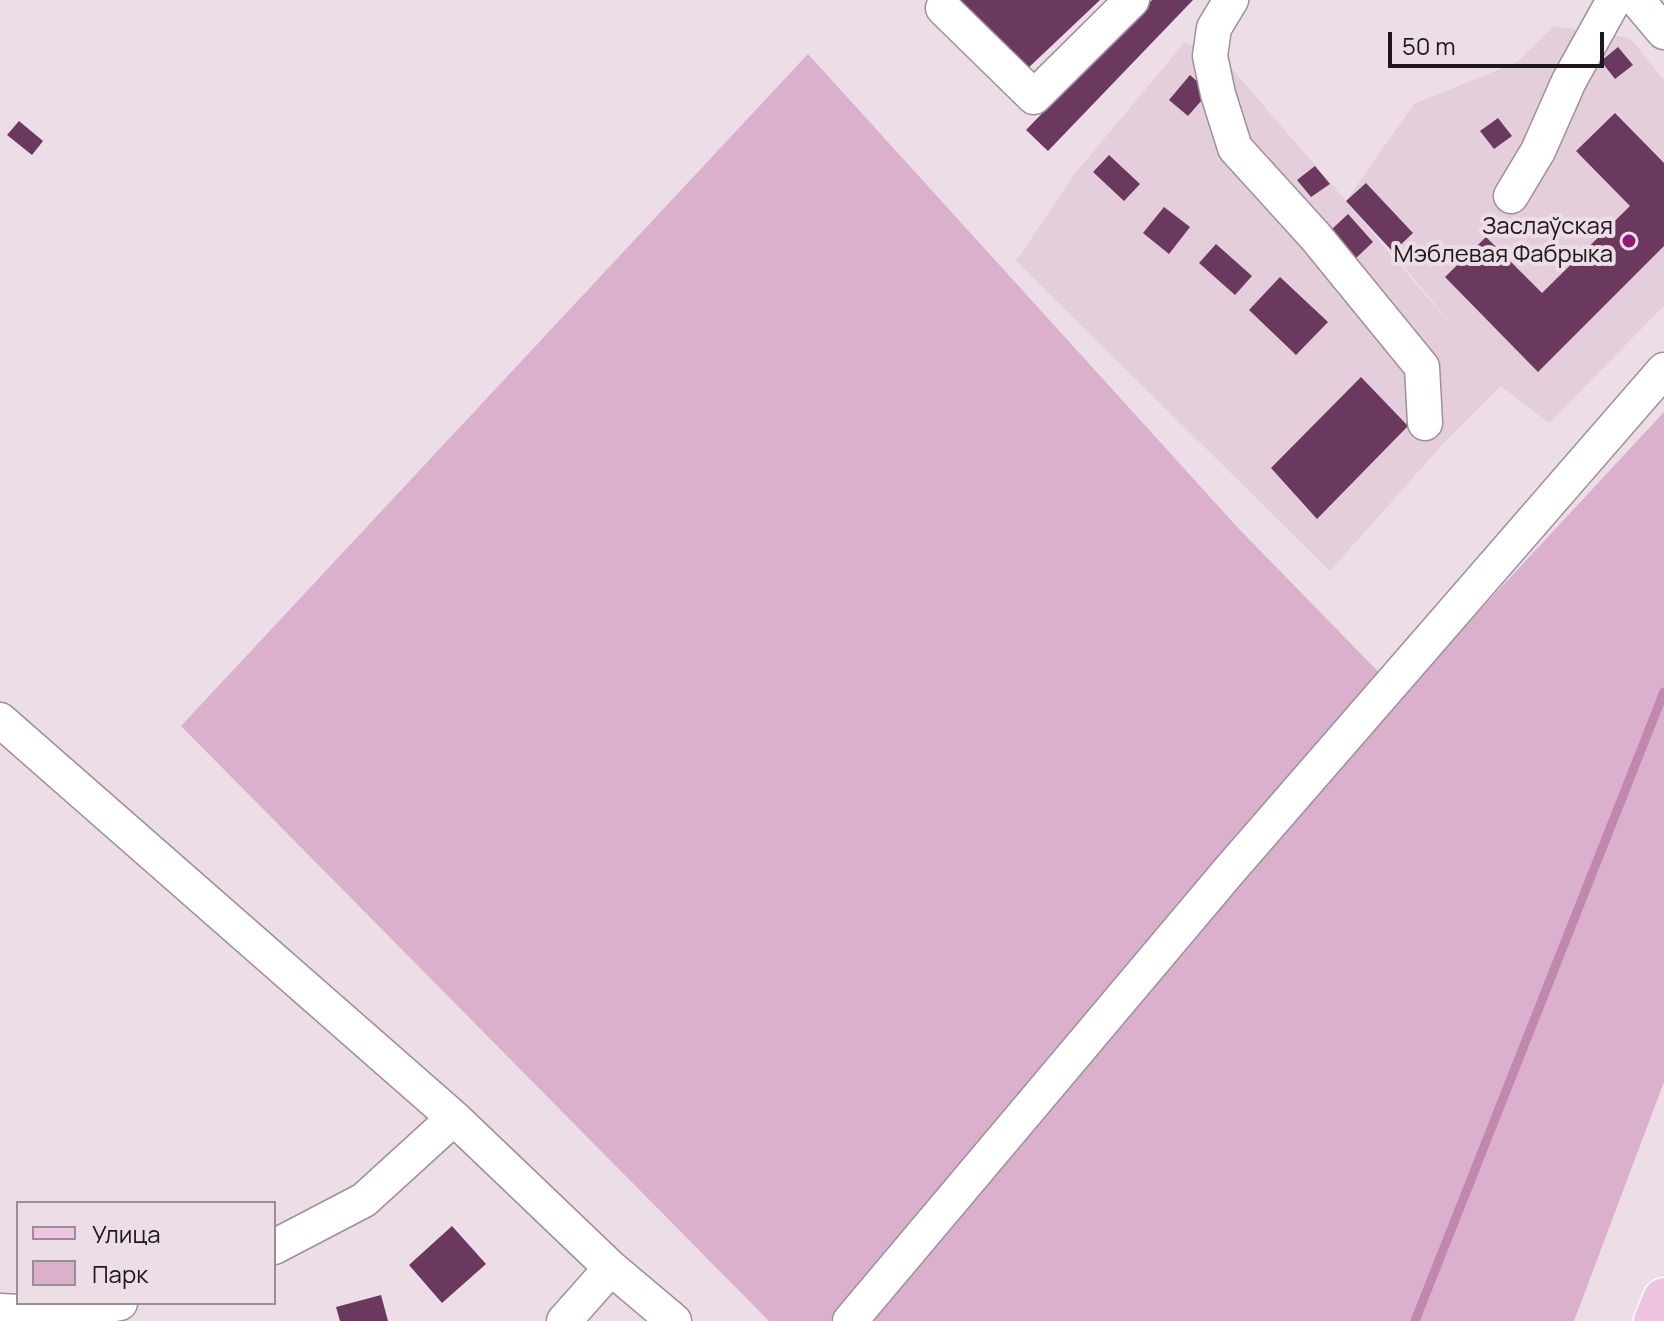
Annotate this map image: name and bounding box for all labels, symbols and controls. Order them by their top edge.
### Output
scale bar [1392,16,1608,66]
text: 50 m [1402,29,1456,62]
place label: Заслаўская Мэблевая Фабрыка [1394,213,1613,269]
marker: Заслаўская Мэблевая Фабрыка [1620,232,1638,250]
legend [16,1201,276,1305]
text: Улица [92,1217,161,1250]
text: Парк [92,1257,148,1290]

